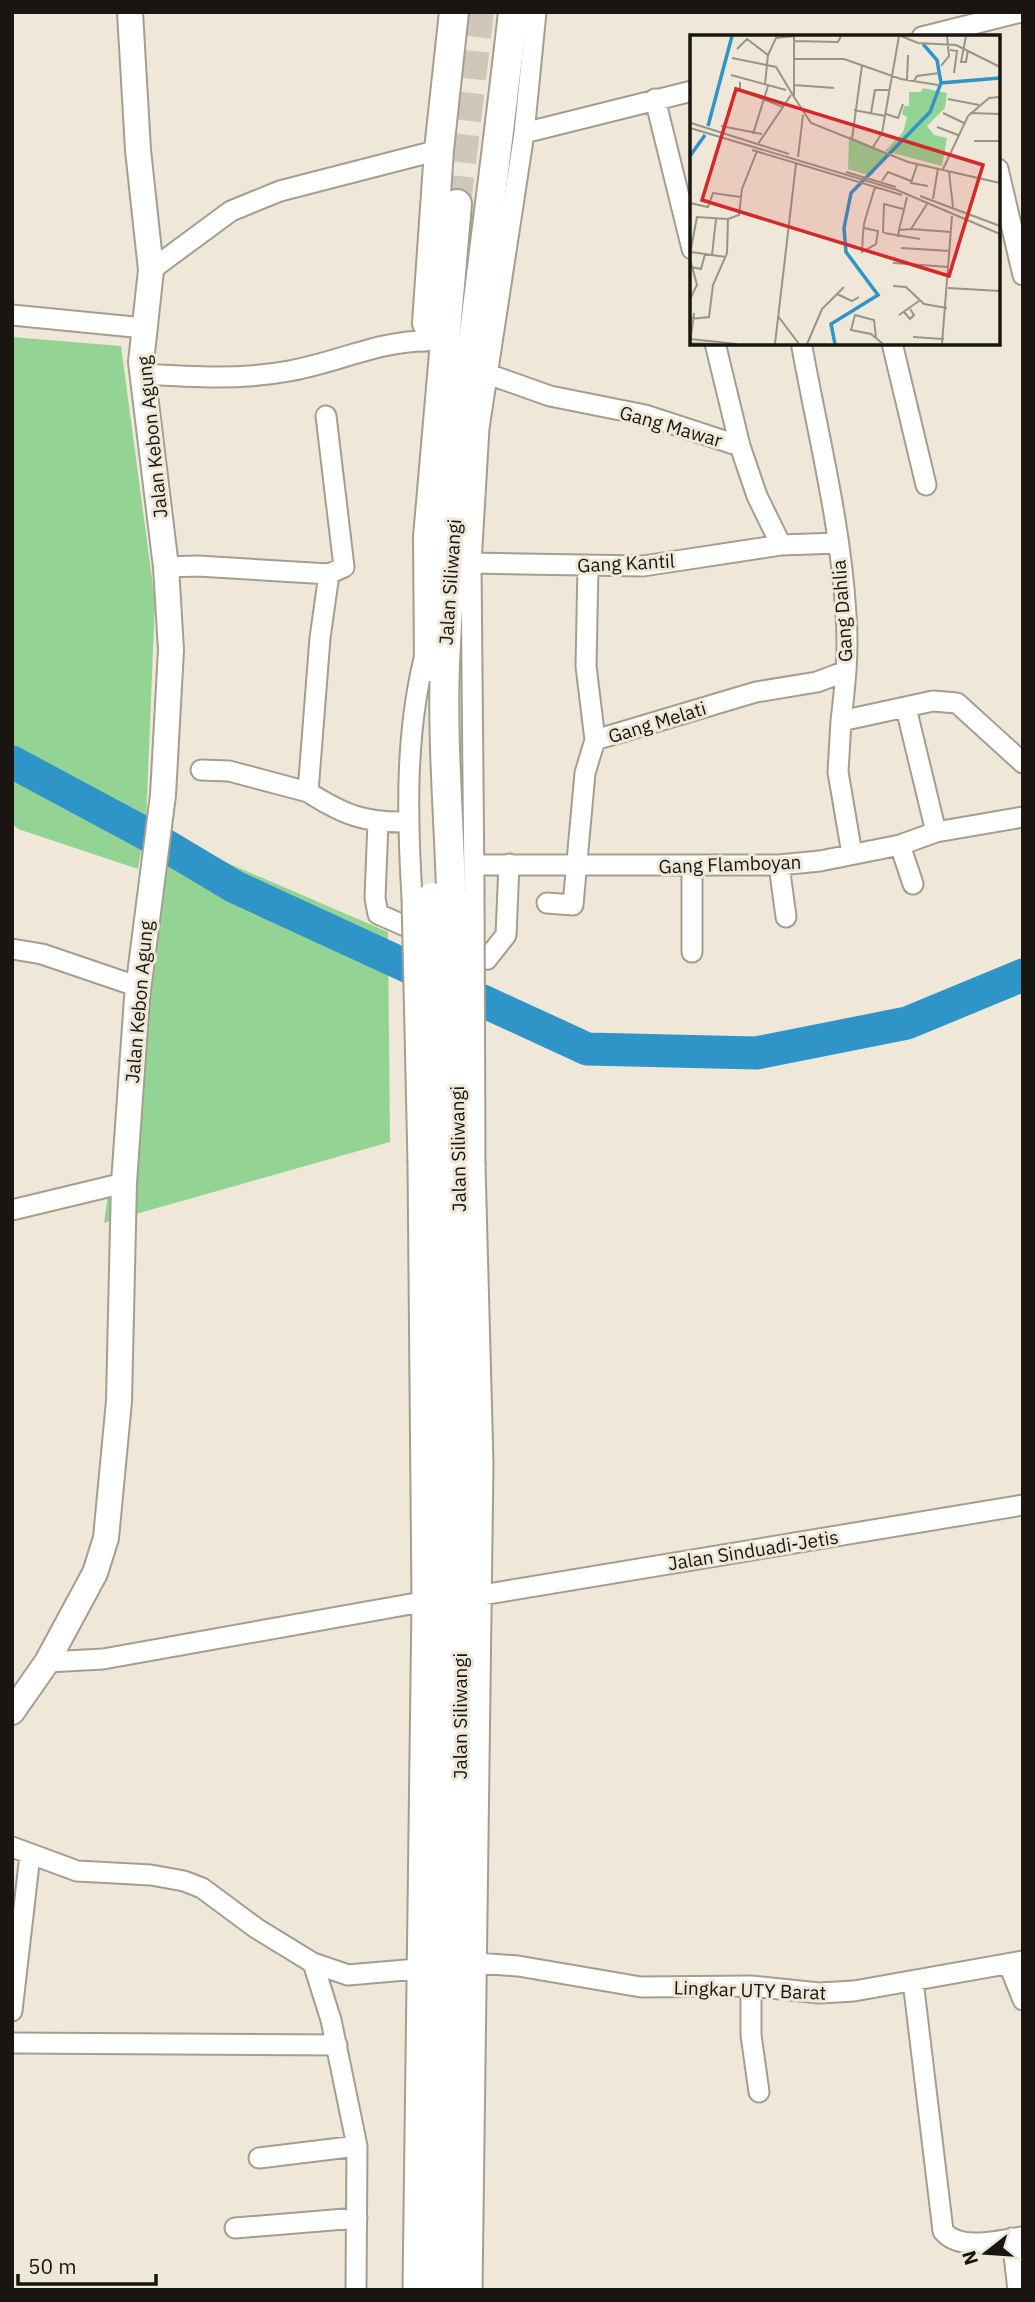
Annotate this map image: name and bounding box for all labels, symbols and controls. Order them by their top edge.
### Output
inset map [690,35,1000,345]
street label: Jalan Kebon Agung [132,355,172,519]
street label: Gang Mawar [617,400,725,452]
street label: Jalan Siliwangi [434,518,466,646]
street label: Gang Kantil [576,548,676,578]
street label: Gang Dahlia [826,559,858,663]
street label: Gang Melati [605,696,709,748]
street label: Gang Flamboyan [658,850,802,878]
street label: Jalan Kebon Agung [120,920,158,1084]
street label: Jalan Siliwangi [445,1086,471,1212]
street label: Jalan Sinduadi-Jetis [666,1525,840,1575]
street label: Jalan Siliwangi [448,1653,472,1779]
street label: Lingkar UTY Barat [673,1975,827,2005]
north arrow [951,2218,1021,2288]
scale bar [18,2242,156,2286]
text: N [956,2248,983,2268]
text: 50 m [28,2252,77,2280]

